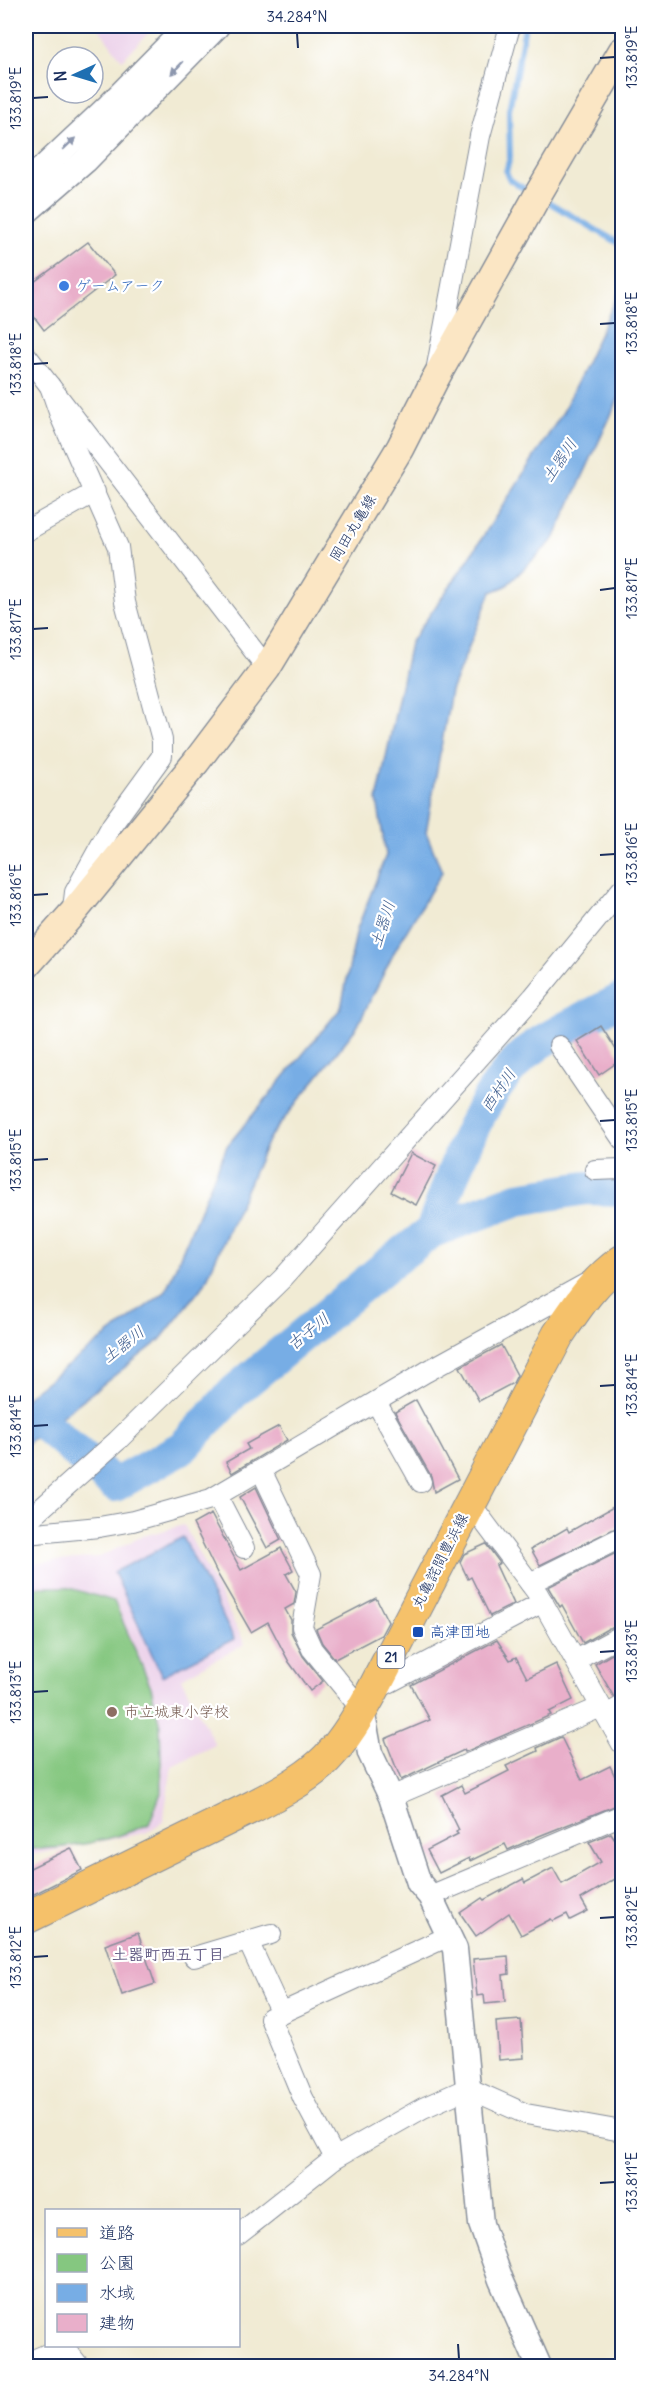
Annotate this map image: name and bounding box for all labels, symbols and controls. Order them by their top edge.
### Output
text: 34.284°N [266,7,328,26]
text: 133.819°E [622,25,641,89]
north arrow [45,45,105,105]
one-way arrow [170,60,184,74]
text: 133.819°E [6,66,25,130]
text: N [50,70,70,82]
one-way arrow [62,138,76,152]
place label: ゲームアーク [76,276,165,295]
marker: ゲームアーク [57,279,71,293]
text: 133.818°E [622,291,641,355]
text: 133.818°E [6,332,25,396]
water label: 土器川 [537,435,581,485]
street label: 岡田丸亀線 [325,491,380,565]
text: 133.817°E [622,557,641,619]
text: 133.817°E [6,598,25,660]
text: 133.816°E [622,822,641,886]
text: 133.816°E [6,863,25,927]
water label: 土器川 [365,898,399,950]
water label: 西村川 [476,1065,520,1115]
text: 133.815°E [622,1088,641,1152]
text: 133.815°E [6,1128,25,1192]
water label: 古子川 [283,1308,333,1354]
water label: 土器川 [98,1321,148,1367]
text: 133.814°E [622,1353,641,1417]
text: 133.814°E [6,1394,25,1458]
street label: 丸亀詫間豊浜線 [407,1510,472,1612]
text: 133.813°E [622,1619,641,1683]
place label: 高津団地 [430,1622,490,1641]
marker: 高津団地 [411,1625,425,1639]
road number: 21 [378,1646,404,1668]
text: 133.813°E [6,1660,25,1724]
place label: 市立城東小学校 [124,1702,229,1721]
marker: 市立城東小学校 [105,1705,119,1719]
text: 133.812°E [622,1885,641,1948]
text: 133.812°E [6,1925,25,1988]
district label: 土器町西五丁目 [112,1944,224,1964]
text: 133.811°E [622,2152,641,2212]
legend [45,2209,240,2347]
text: 道路 [99,2221,135,2244]
text: 公園 [99,2251,135,2274]
text: 水域 [99,2281,135,2304]
text: 建物 [99,2311,135,2334]
text: 34.284°N [428,2366,490,2385]

